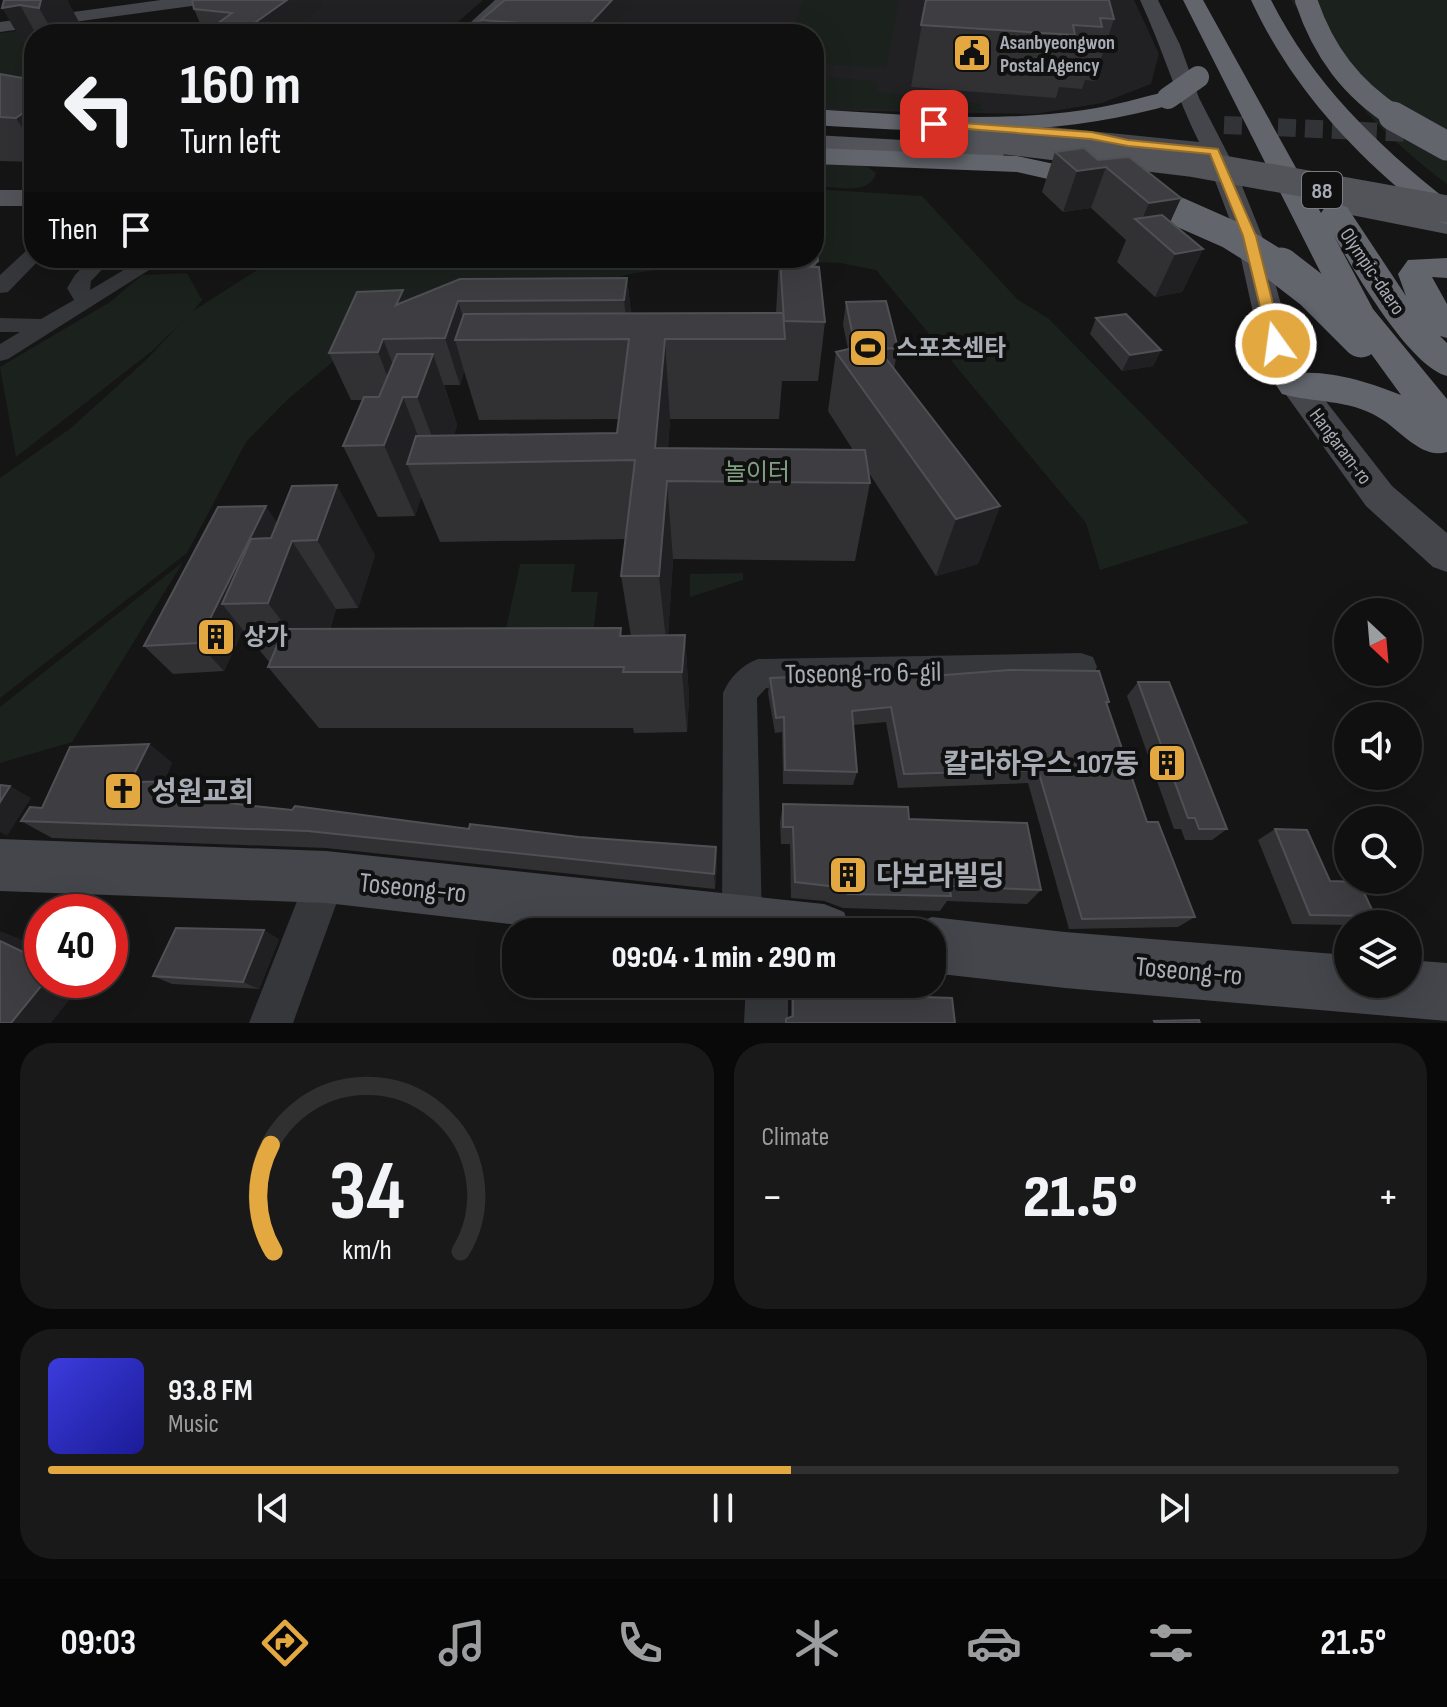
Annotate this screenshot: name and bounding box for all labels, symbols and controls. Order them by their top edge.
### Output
place label: Asanbyeongwon Postal Agency [999,31,1115,78]
public building icon: Asanbyeongwon Postal Agency [951,32,993,74]
text: 160 m [180,53,301,120]
icon: left [48,56,152,160]
pin [900,90,968,158]
icon: arrive [912,102,956,146]
text: Turn left [180,121,281,164]
road number: 88 [1302,172,1342,208]
icon: arrive [114,208,158,252]
text: Then [48,212,98,248]
street label: Olympic-daero [1334,224,1410,319]
position arrow [1234,302,1318,386]
sports icon: 스포츠센타 [847,327,889,369]
place label: 스포츠센타 [896,334,1006,363]
street label: Hangaram-ro [1304,404,1377,489]
park label: 놀이터 [724,458,790,487]
north arrow [1334,598,1422,686]
map controls [1334,598,1422,998]
building icon: 상가 [195,616,237,658]
place label: 상가 [244,623,288,652]
street label: Toseong-ro 6-gil [784,656,942,691]
button: sound [1334,702,1422,790]
building icon: 칼라하우스 107동 [1146,742,1188,784]
place label: 칼라하우스 107동 [944,748,1139,781]
church icon: 성원교회 [102,770,144,812]
place label: 성원교회 [151,776,254,809]
button: search [1334,806,1422,894]
building icon: 다보라빌딩 [827,854,869,896]
place label: 다보라빌딩 [876,860,1005,893]
street label: Toseong-ro [358,866,468,911]
speed limit sign: 40 [24,894,128,998]
button: layers [1334,910,1422,998]
text: 09:04 · 1 min · 290 m [612,940,836,976]
street label: Toseong-ro [1134,950,1244,993]
text: Climate [762,1122,829,1153]
text: 34 [329,1143,405,1243]
text: 21.5° [1023,1162,1137,1234]
text: − [762,1171,783,1224]
text: + [1377,1171,1399,1224]
text: km/h [342,1233,391,1268]
text: 93.8 FM [168,1373,253,1409]
text: Music [168,1409,219,1440]
icon: previous [251,1486,295,1530]
icon: pause [701,1486,745,1530]
icon: next [1152,1486,1196,1530]
icon: directions [257,1615,313,1671]
icon: music [434,1615,490,1671]
icon: phone [612,1615,668,1671]
icon: climate [789,1615,845,1671]
icon: car [966,1615,1022,1671]
icon: filters [1143,1615,1199,1671]
text: 09:03 [61,1622,136,1665]
text: 21.5° [1320,1622,1386,1665]

